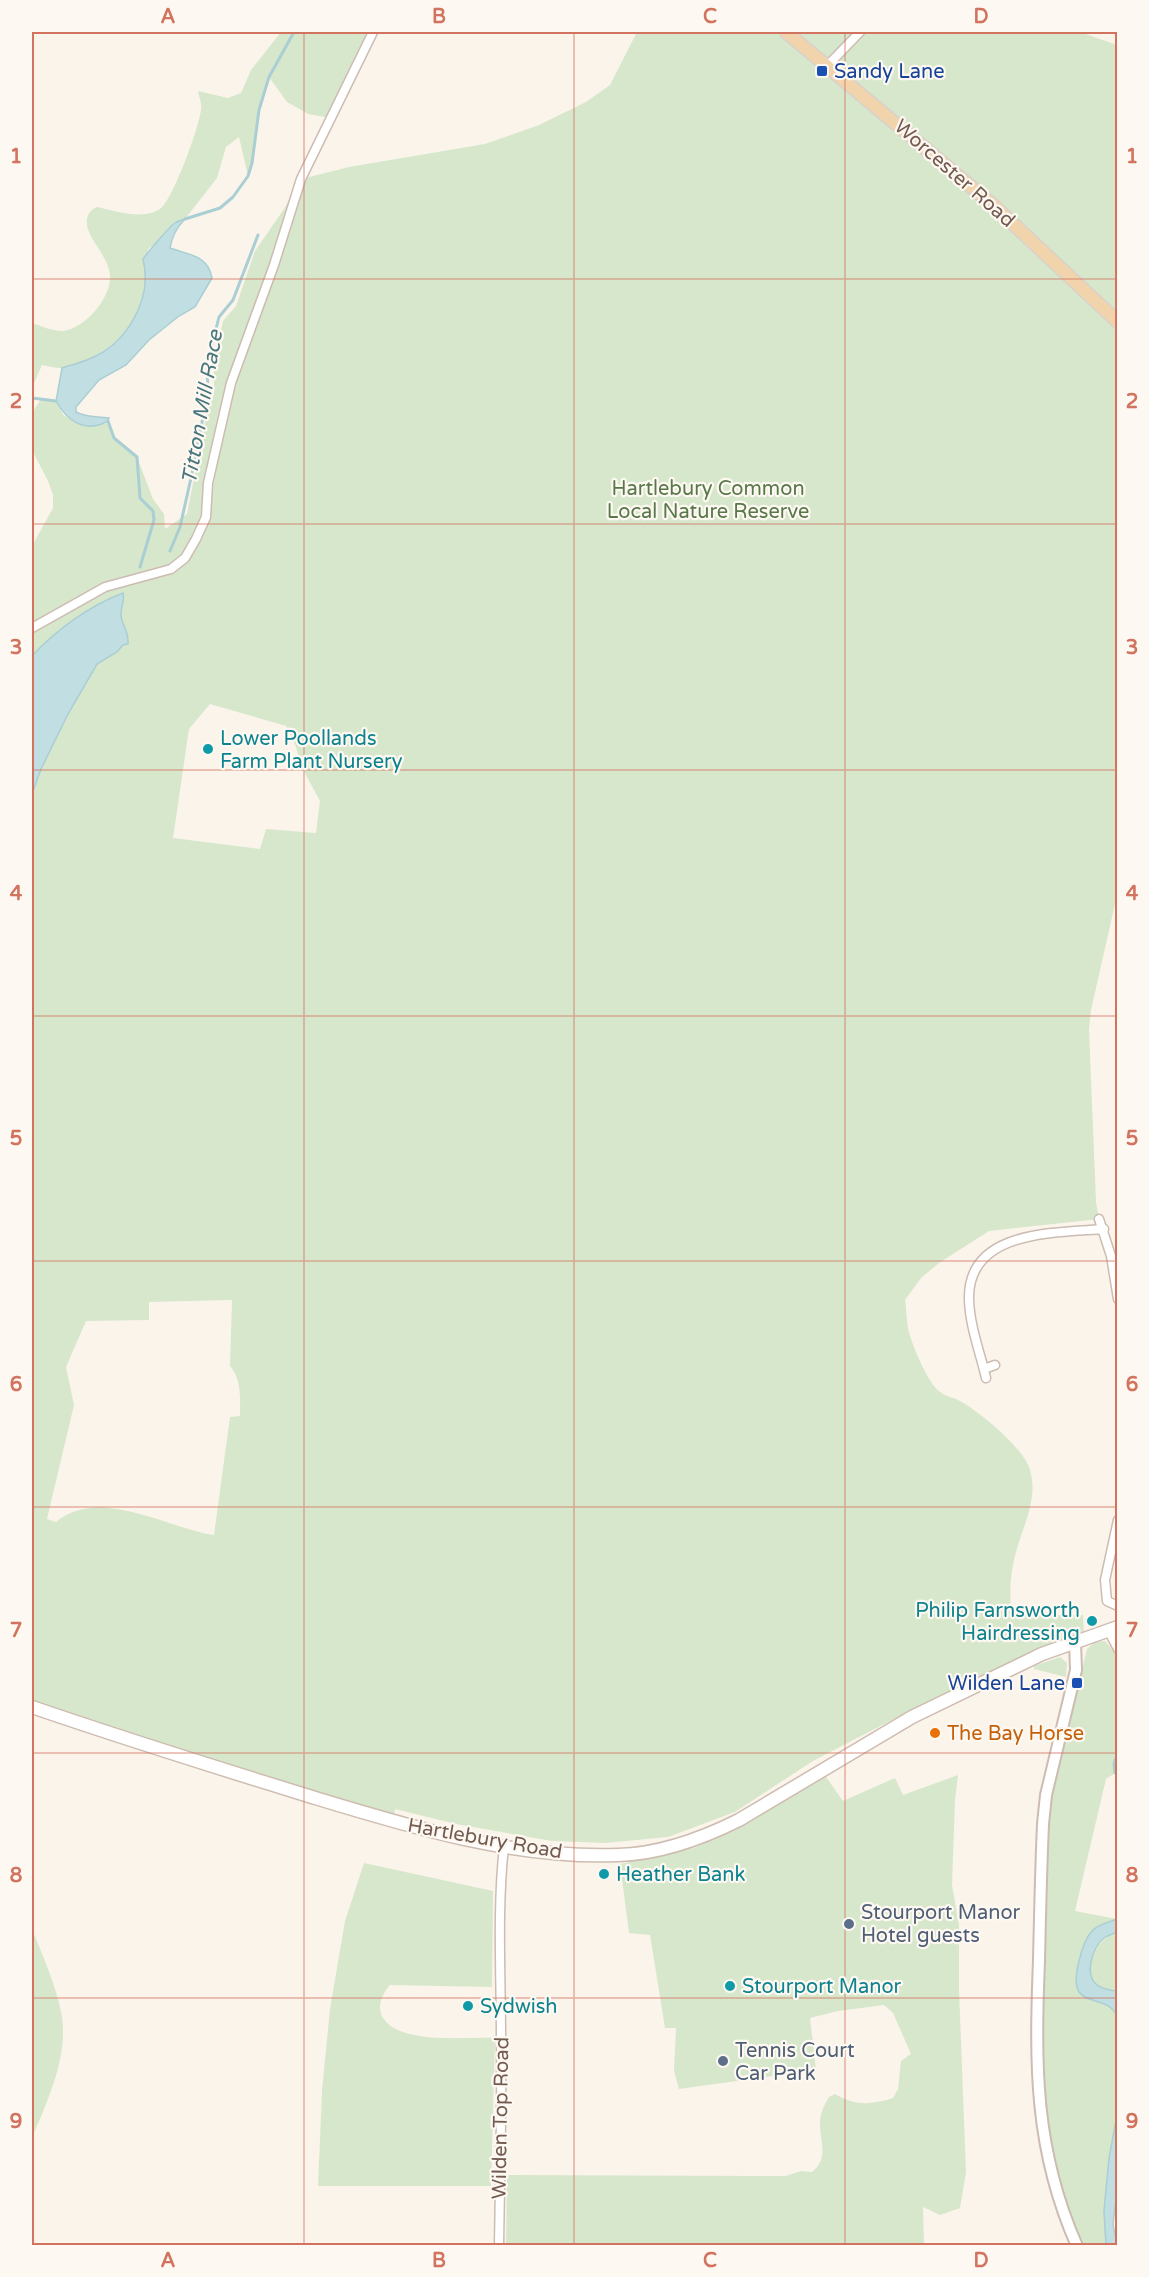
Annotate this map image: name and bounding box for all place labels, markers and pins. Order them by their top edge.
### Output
place label: Sandy Lane [834,60,945,84]
marker: Sandy Lane [815,64,829,78]
place label: Lower Poollands Farm Plant Nursery [220,727,403,774]
marker: Lower Poollands Farm Plant Nursery [201,742,215,756]
place label: Philip Farnsworth Hairdressing [915,1599,1080,1646]
marker: Philip Farnsworth Hairdressing [1085,1614,1099,1628]
place label: Wilden Lane [947,1672,1065,1696]
marker: Wilden Lane [1070,1676,1084,1690]
place label: The Bay Horse [947,1722,1084,1746]
marker: The Bay Horse [928,1726,942,1740]
place label: Heather Bank [616,1863,745,1887]
marker: Heather Bank [597,1867,611,1881]
place label: Stourport Manor Hotel guests [861,1901,1021,1948]
marker: Stourport Manor Hotel guests [842,1917,856,1931]
place label: Stourport Manor [742,1975,902,1999]
marker: Stourport Manor [723,1979,737,1993]
place label: Sydwish [480,1995,558,2019]
marker: Sydwish [461,1999,475,2013]
place label: Tennis Court Car Park [735,2039,855,2086]
marker: Tennis Court Car Park [716,2054,730,2068]

